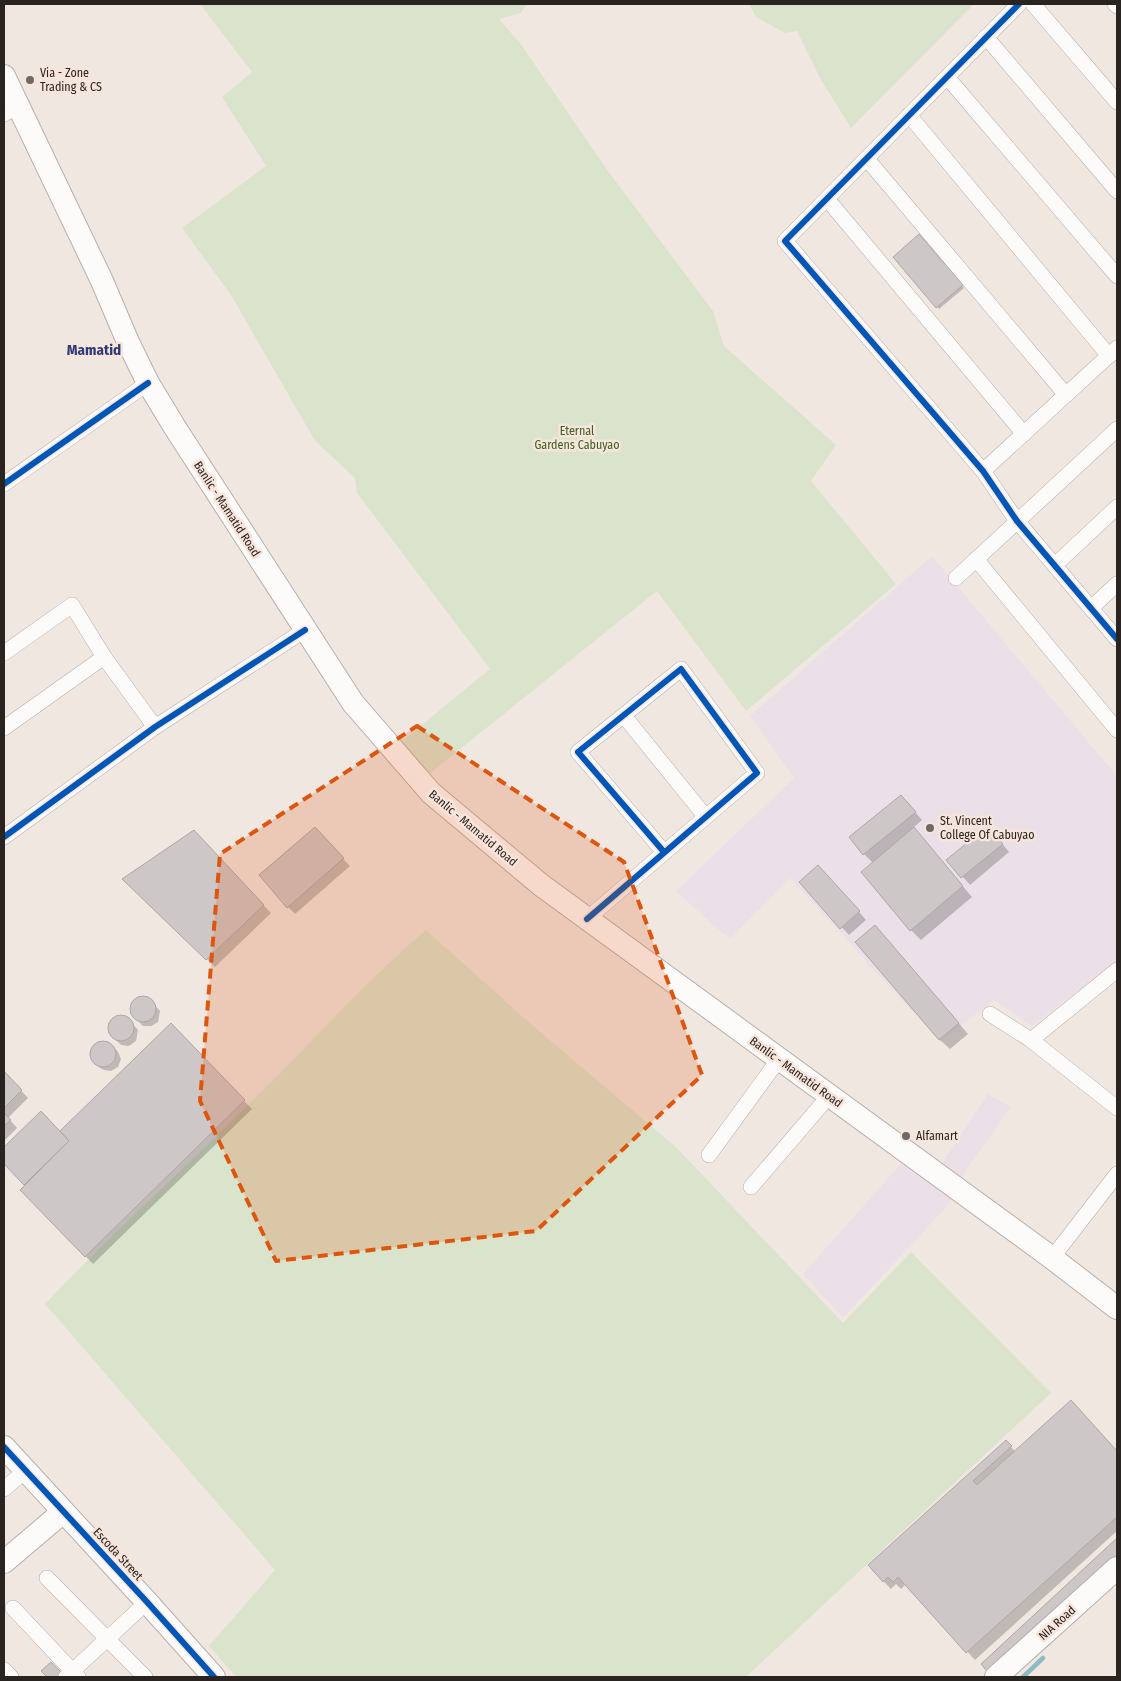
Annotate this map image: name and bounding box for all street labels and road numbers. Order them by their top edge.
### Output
street label: Banlic - Mamatid Road [191,459,263,559]
street label: Banlic - Mamatid Road [426,787,520,869]
street label: Banlic - Mamatid Road [747,1034,845,1110]
street label: Escoda Street [90,1525,146,1583]
street label: NIA Road [1036,1603,1078,1643]

